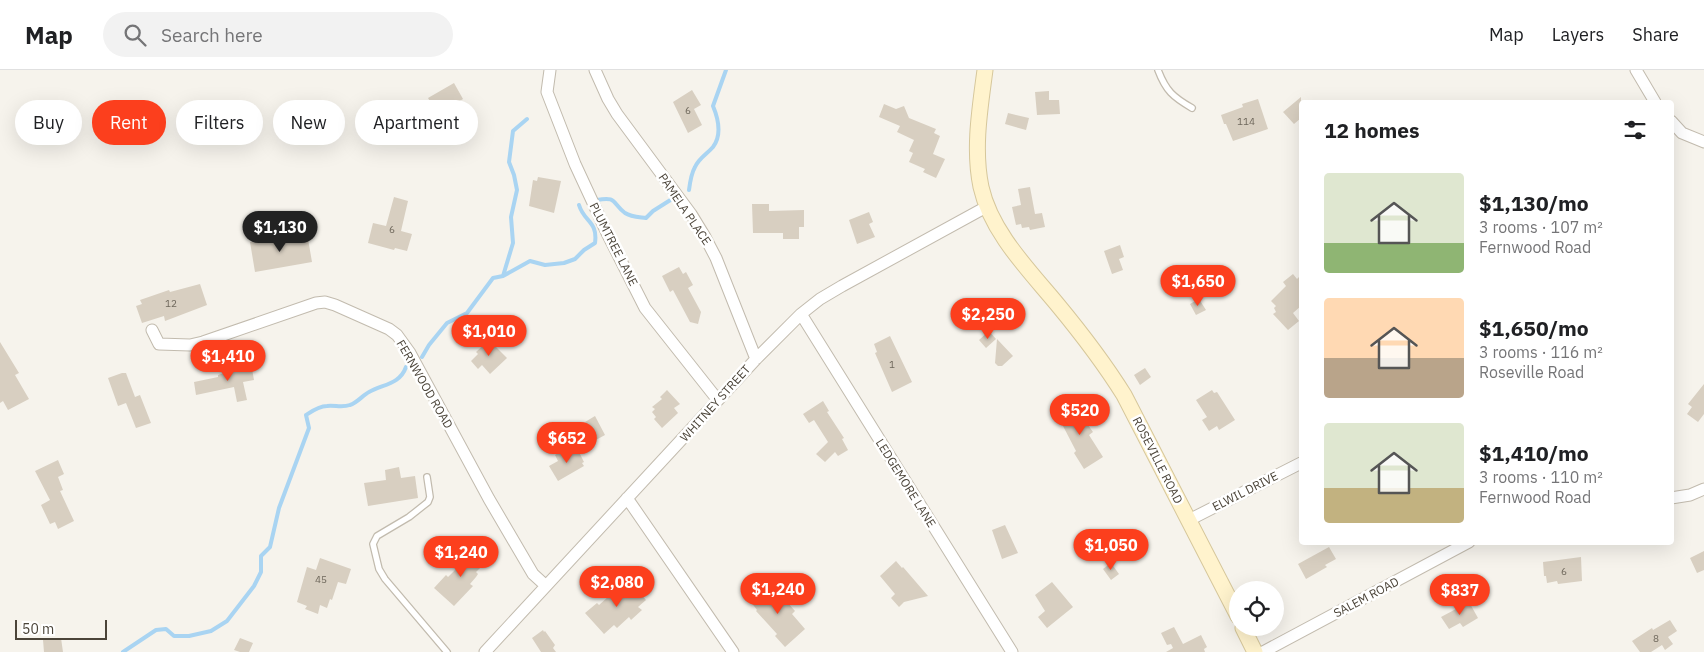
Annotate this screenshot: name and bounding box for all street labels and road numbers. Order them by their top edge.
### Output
street label: PAMELA PLACE [655,170,715,248]
street label: PLUMTREE LANE [587,200,641,288]
street label: FERNWOOD ROAD [393,337,457,431]
street label: WHITNEY STREET [677,361,754,444]
street label: ROSEVILLE ROAD [1130,414,1186,506]
street label: LEDGEMORE LANE [873,436,939,530]
street label: ELWIL DRIVE [1210,468,1280,514]
street label: SALEM ROAD [1331,574,1401,620]

